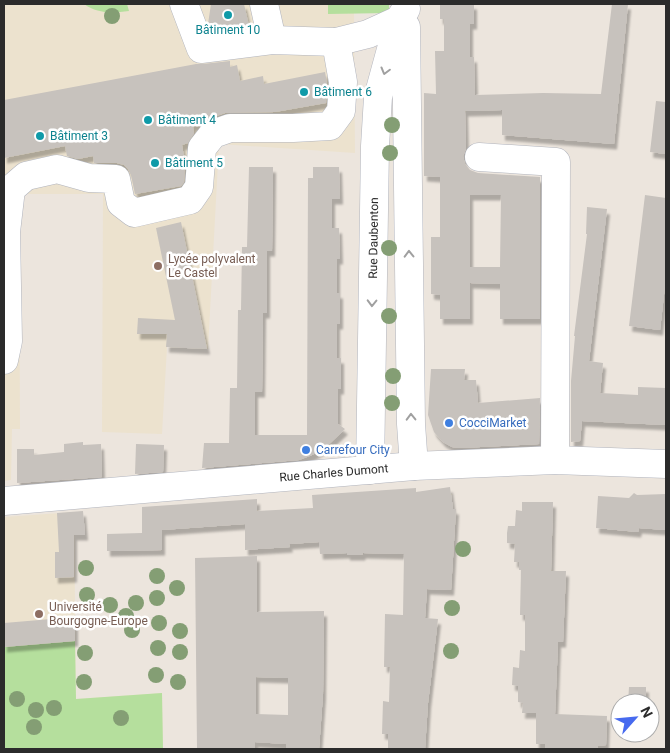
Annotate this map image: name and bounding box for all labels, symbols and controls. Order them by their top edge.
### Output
marker: Bâtiment 10 [222,9,234,21]
place label: Bâtiment 10 [196,23,261,37]
one-way arrow [380,67,391,76]
place label: Bâtiment 6 [314,85,372,99]
marker: Bâtiment 6 [298,86,310,98]
place label: Bâtiment 4 [158,113,216,127]
marker: Bâtiment 4 [142,114,154,126]
place label: Bâtiment 3 [50,129,108,143]
marker: Bâtiment 3 [34,130,46,142]
place label: Bâtiment 5 [165,156,223,170]
marker: Bâtiment 5 [149,157,161,169]
street label: Rue Daubenton [366,197,381,279]
one-way arrow [404,250,414,258]
place label: Lycée polyvalent Le Castel [168,252,256,280]
marker: Lycée polyvalent Le Castel [152,260,164,272]
one-way arrow [367,299,378,307]
one-way arrow [406,413,416,420]
place label: CocciMarket [459,416,527,430]
marker: CocciMarket [443,417,455,429]
place label: Carrefour City [316,443,390,457]
marker: Carrefour City [300,444,312,456]
street label: Rue Charles Dumont [279,461,389,484]
place label: Université Bourgogne-Europe [49,600,148,628]
marker: Université Bourgogne-Europe [33,608,45,620]
north arrow [610,693,660,743]
text: N [637,704,656,720]

